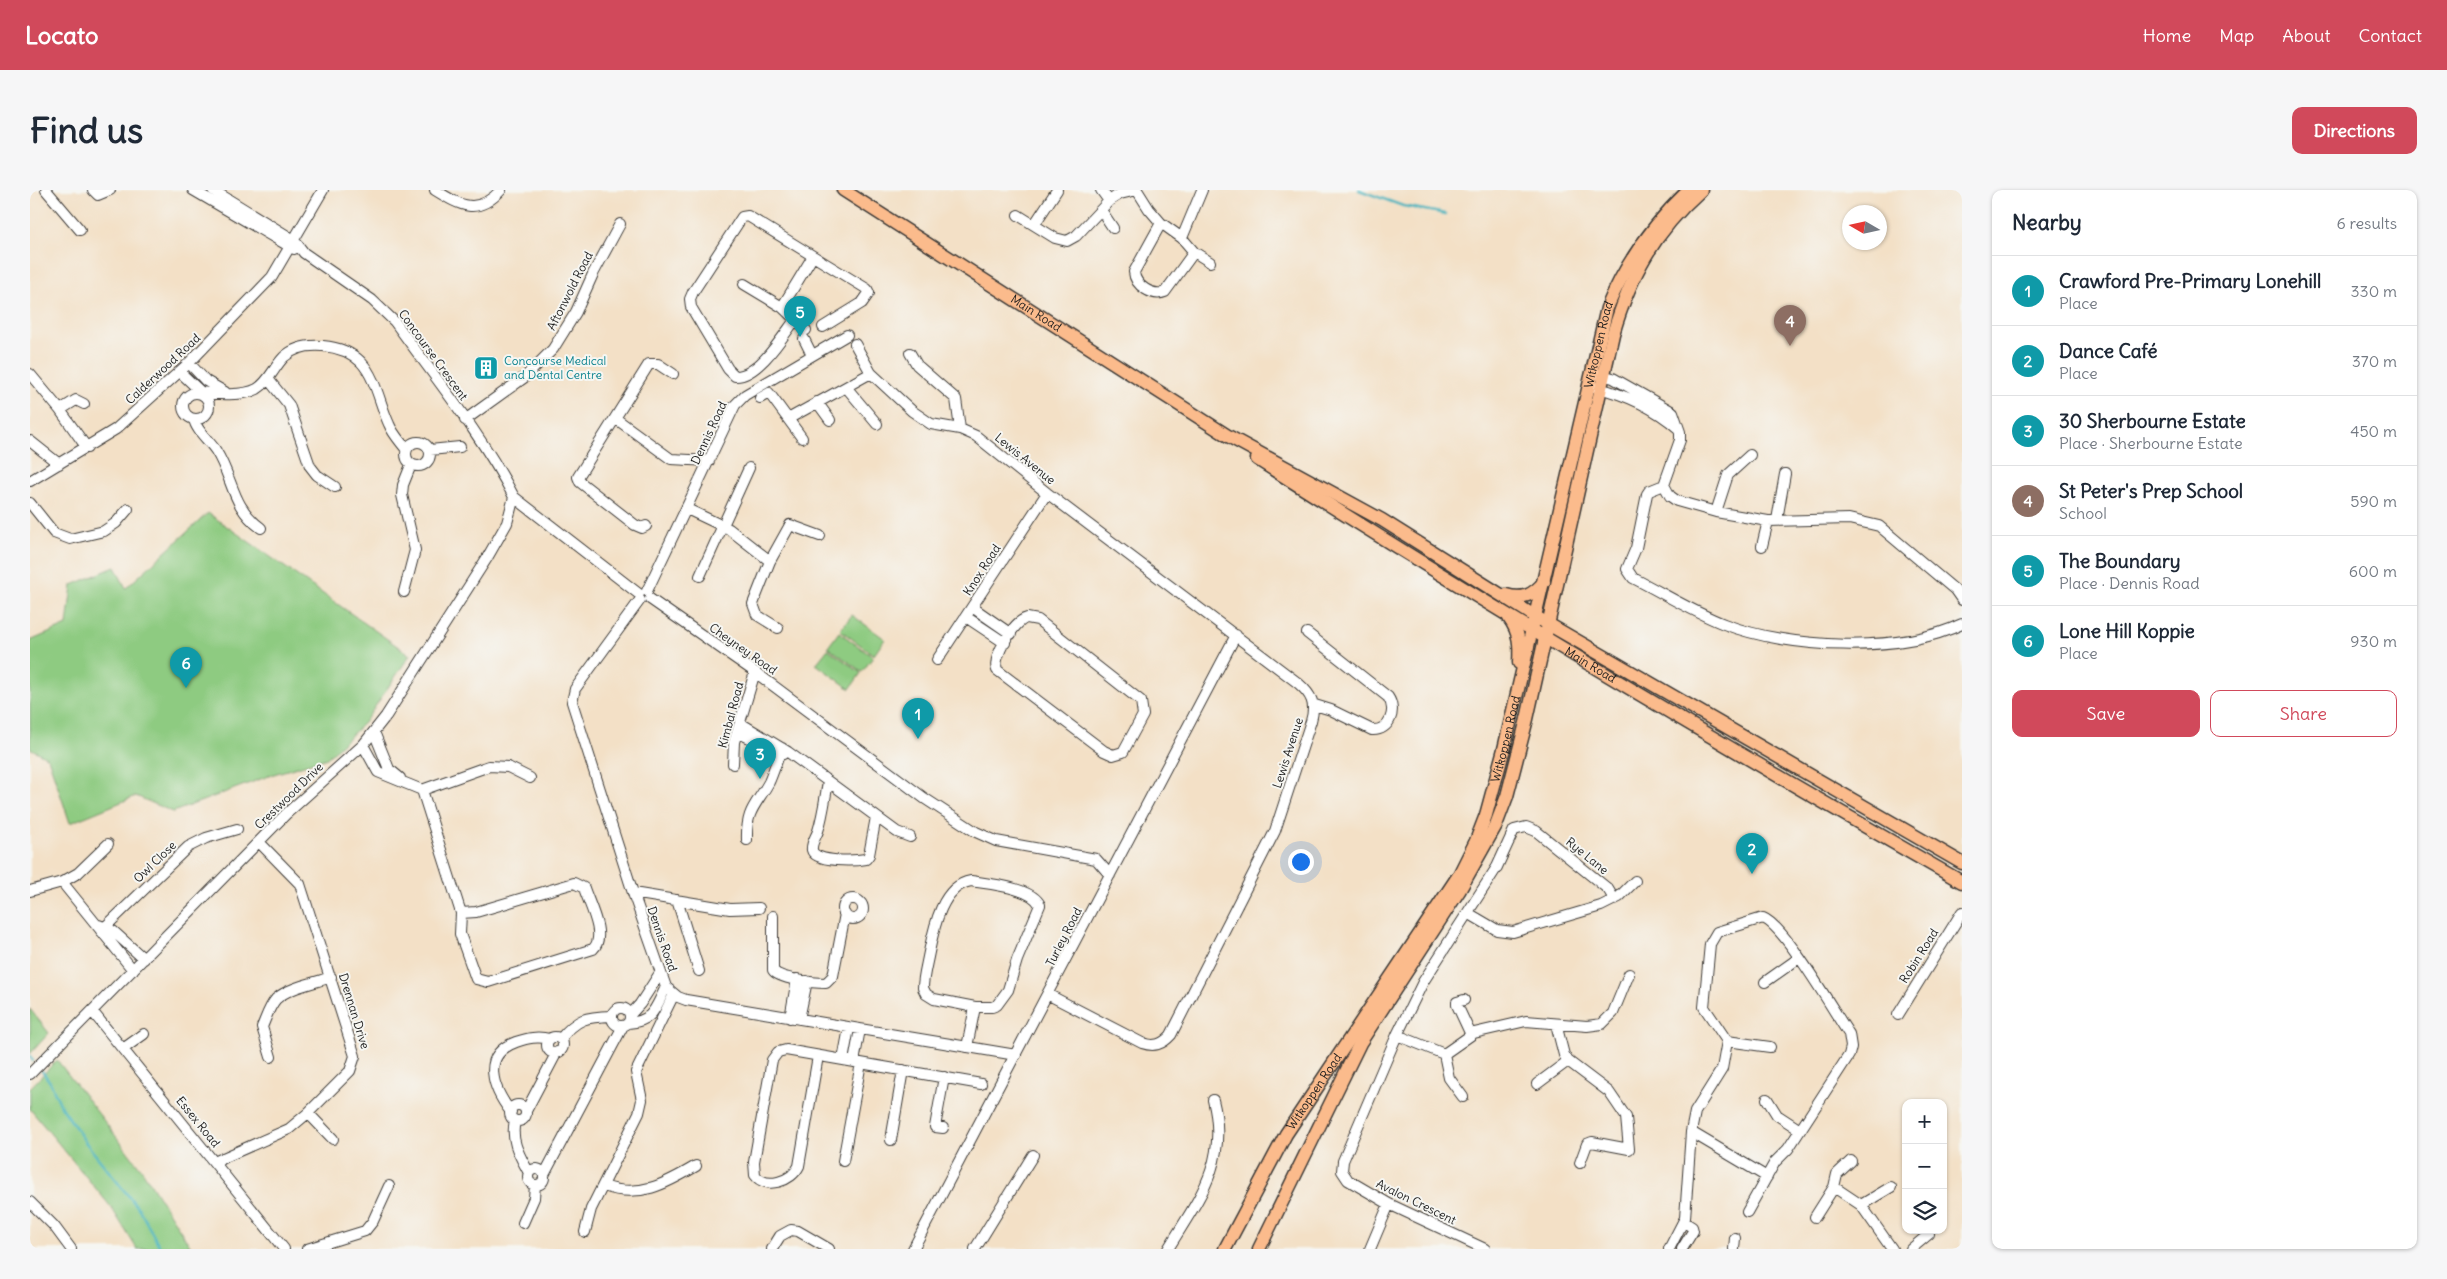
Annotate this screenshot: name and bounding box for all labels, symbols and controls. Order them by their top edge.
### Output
text: Locato [25,20,99,50]
text: Home [2143,24,2191,47]
text: Map [2219,24,2254,47]
text: About [2282,24,2330,47]
text: Contact [2358,24,2422,47]
button: Directions [2292,107,2417,154]
text: Find us [30,108,143,152]
north arrow [1842,205,1887,250]
text: Nearby [2012,209,2082,236]
text: 6 results [2336,213,2397,233]
street label: Aftonwold Road [543,249,596,333]
text: Crawford Pre-Primary Lonehill [2059,269,2321,293]
text: 1 [2025,281,2031,301]
text: 330 m [2350,281,2397,301]
street label: Main Road [1008,291,1064,335]
text: Place [2059,293,2098,313]
pin: 5 [784,296,816,337]
street label: Witkoppen Road [1581,299,1616,390]
pin: 4 [1774,305,1806,346]
street label: Concourse Crescent [395,306,471,403]
street label: Calderwood Road [122,330,203,407]
text: Dance Café [2059,339,2158,363]
text: 2 [2024,351,2032,371]
text: 370 m [2352,351,2397,371]
place label: Concourse Medical and Dental Centre [504,353,606,382]
building icon: Concourse Medical and Dental Centre [473,355,499,381]
text: Place [2059,363,2098,383]
street label: Dennis Road [687,399,730,467]
text: 30 Sherbourne Estate [2059,409,2246,433]
text: 3 [2023,421,2033,441]
text: 450 m [2350,421,2397,441]
street label: Lewis Avenue [992,430,1059,488]
text: Place · Sherbourne Estate [2059,433,2243,453]
text: St Peter's Prep School [2059,479,2243,503]
text: 4 [2023,491,2033,511]
text: 590 m [2350,491,2397,511]
text: School [2059,503,2107,523]
street label: Knox Road [960,541,1004,598]
text: The Boundary [2059,549,2180,573]
text: 5 [2023,561,2033,581]
text: 600 m [2349,561,2397,581]
text: Place · Dennis Road [2059,573,2200,593]
text: Lone Hill Koppie [2059,619,2195,643]
street label: Cheyney Road [706,620,780,677]
text: 6 [2023,631,2033,651]
text: 930 m [2350,631,2397,651]
text: Place [2059,643,2098,663]
street label: Main Road [1562,644,1619,686]
pin: 6 [170,647,202,688]
street label: Kimbal Road [714,680,747,750]
button: Save [2012,690,2200,737]
button: Share [2210,690,2397,737]
street label: Witkoppen Road [1487,694,1523,784]
pin: 1 [902,698,934,739]
street label: Lewis Avenue [1269,716,1306,790]
pin: 3 [744,738,776,779]
street label: Crestwood Drive [251,759,326,832]
pin: 2 [1736,833,1768,874]
street label: Rye Lane [1563,834,1612,877]
street label: Owl Close [130,838,179,886]
your location [1288,849,1314,875]
street label: Dennis Road [644,904,681,973]
street label: Turley Road [1042,905,1085,969]
street label: Robin Road [1896,926,1941,986]
street label: Drennan Drive [336,971,373,1051]
street label: Witkoppen Road [1283,1050,1345,1132]
street label: Essex Road [173,1093,224,1150]
map controls [1902,1099,1947,1234]
button: + [1902,1099,1947,1144]
button: − [1902,1144,1947,1189]
street label: Avalon Crescent [1374,1176,1459,1227]
button: layers [1902,1189,1947,1234]

